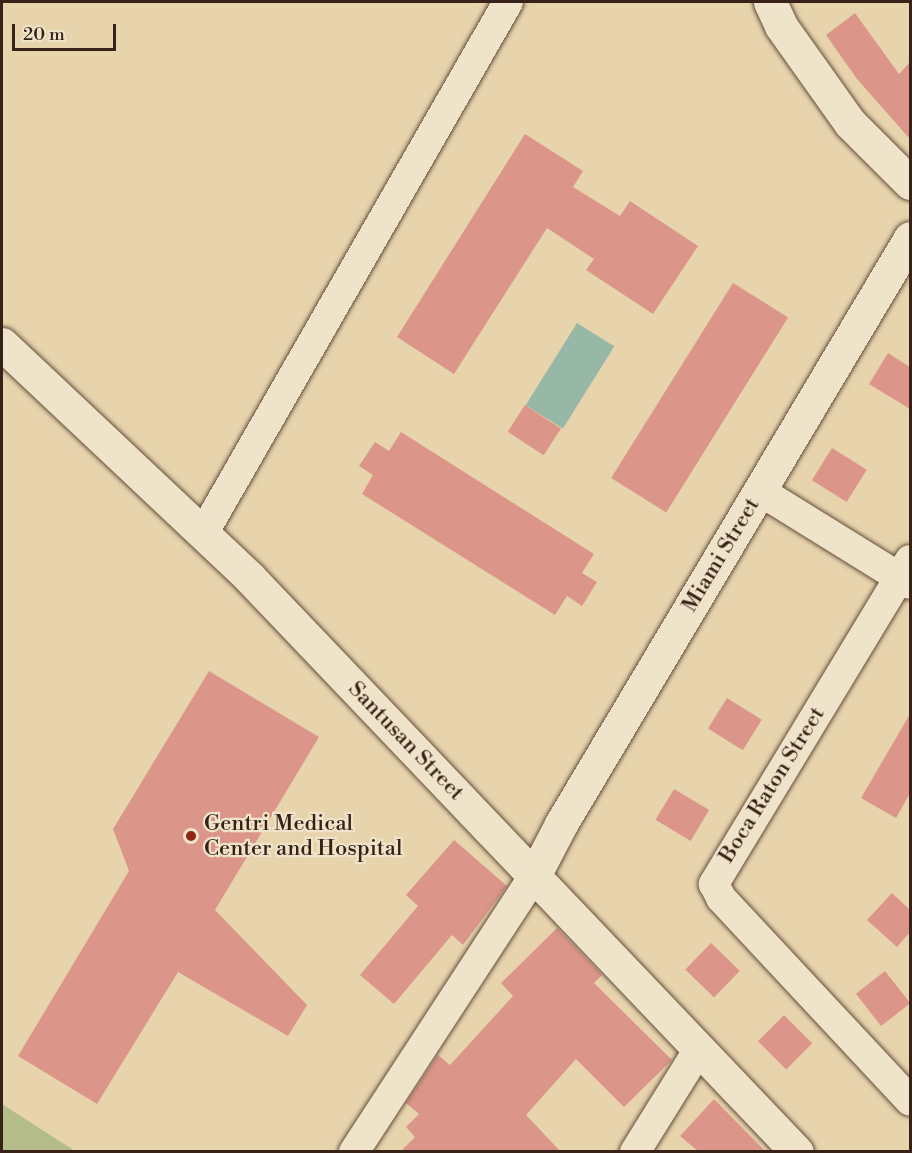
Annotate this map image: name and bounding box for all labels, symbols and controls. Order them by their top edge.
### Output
scale bar [15,12,118,50]
text: 20 m [23,23,65,46]
street label: Miami Street [677,493,765,617]
street label: Santusan Street [343,676,469,806]
street label: Boca Raton Street [713,702,831,868]
place label: Gentri Medical Center and Hospital [204,810,402,861]
marker: Gentri Medical Center and Hospital [182,827,200,845]

